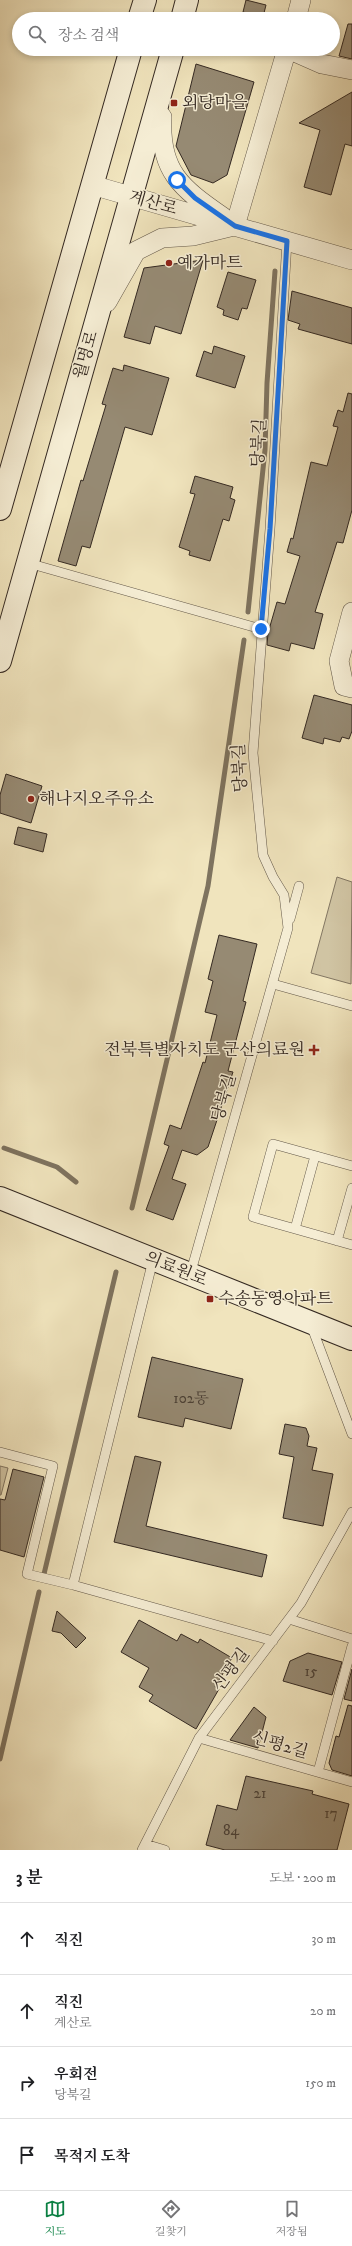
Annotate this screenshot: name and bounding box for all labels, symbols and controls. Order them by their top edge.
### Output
search box [12,12,340,56]
icon: search [26,23,48,45]
text: 장소 검색 [58,26,119,45]
place label: 외당마을 [182,92,248,114]
marker: 외당마을 [169,98,179,108]
route start [168,171,186,189]
street label: 계산로 [126,186,180,221]
place label: 예가마트 [177,252,243,274]
marker: 예가마트 [164,258,174,268]
street label: 월명로 [69,328,104,382]
street label: 당북길 [247,418,271,468]
route end [252,620,270,638]
street label: 당북길 [228,743,252,793]
place label: 해나지오주유소 [39,788,155,810]
marker: 해나지오주유소 [26,794,36,804]
place label: 전북특별자치도 군산의료원 [104,1039,305,1061]
marker: 전북특별자치도 군산의료원 [308,1044,320,1056]
street label: 당북길 [207,1071,241,1125]
street label: 의료원로 [141,1246,211,1292]
place label: 수송동영아파트 [218,1288,334,1310]
marker: 수송동영아파트 [205,1294,215,1304]
house number: 102동 [173,1389,209,1408]
street label: 신평길 [207,1644,255,1696]
house number: 15 [305,1662,318,1681]
street label: 신평2길 [249,1726,311,1764]
house number: 21 [254,1784,266,1803]
house number: 17 [324,1804,338,1823]
house number: 84 [223,1821,239,1840]
text: 3 분 [16,1867,42,1889]
text: 도보 · 200 m [269,1870,336,1886]
icon: ahead [16,1928,38,1950]
text: 직진 [54,1931,83,1950]
text: 30 m [312,1931,336,1947]
text: 직진 [54,1993,83,2012]
icon: ahead [16,2000,38,2022]
text: 20 m [310,2003,336,2019]
text: 계산로 [54,2015,92,2031]
text: 우회전 [54,2065,97,2084]
icon: right [16,2072,38,2094]
text: 150 m [305,2075,336,2091]
text: 당북길 [54,2087,92,2103]
icon: arrive [16,2144,38,2166]
text: 목적지 도착 [54,2147,130,2166]
tab: 지도 [44,2198,66,2239]
tab: 길찾기 [155,2198,187,2239]
tab: 저장됨 [276,2198,308,2239]

